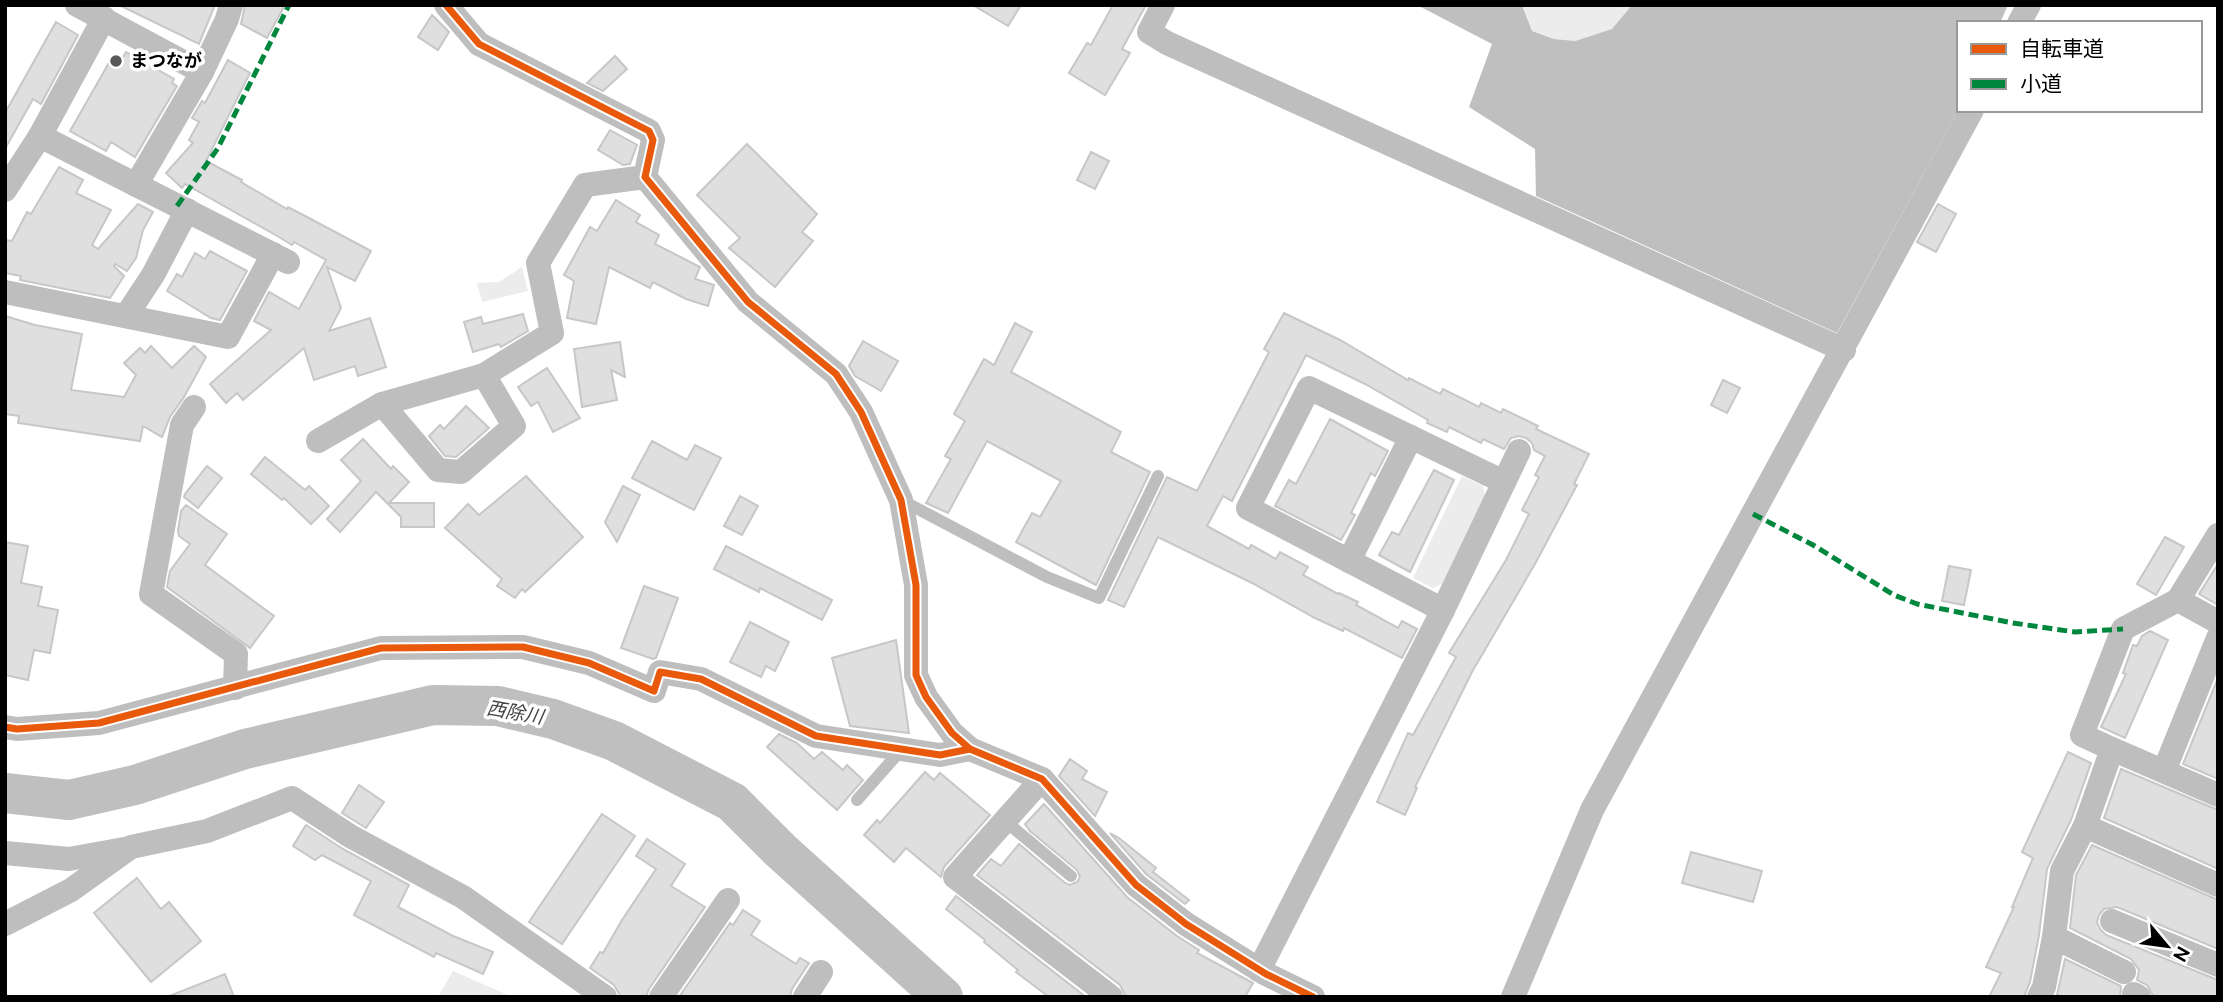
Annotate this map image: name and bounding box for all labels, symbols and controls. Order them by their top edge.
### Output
legend [1957,21,2202,112]
text: 自転車道 [2020,36,2104,60]
place label: まつなが [130,50,202,70]
marker: まつなが [108,53,124,69]
text: 小道 [2020,71,2062,95]
water label: 西除川 [485,696,547,728]
north arrow [2132,911,2202,981]
text: N [2169,943,2195,966]

